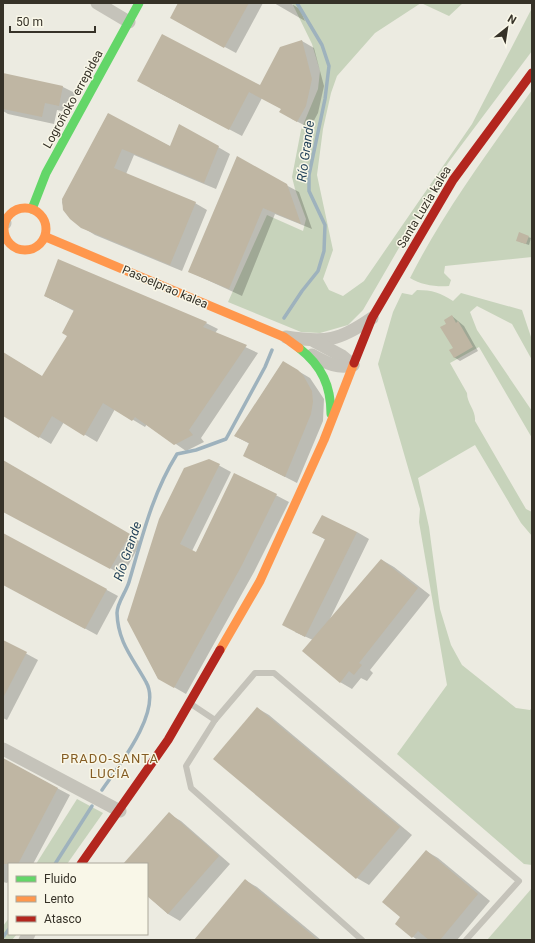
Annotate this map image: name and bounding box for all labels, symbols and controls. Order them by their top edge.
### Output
scale bar [10,8,95,34]
north arrow [487,8,527,48]
text: N [505,12,519,27]
text: 50 m [16,15,43,29]
street label: Logroñoko errepidea [40,47,106,151]
water label: Río Grande [294,119,317,183]
street label: Santa Luzia kalea [394,163,454,251]
street label: Pasoelprao kalea [120,263,210,311]
water label: Río Grande [110,519,145,583]
district label: PRADO-SANTA LUCÍA [61,751,159,781]
legend [8,863,148,935]
text: Fluido [44,872,77,886]
text: Lento [44,892,74,906]
text: Atasco [44,912,82,926]

